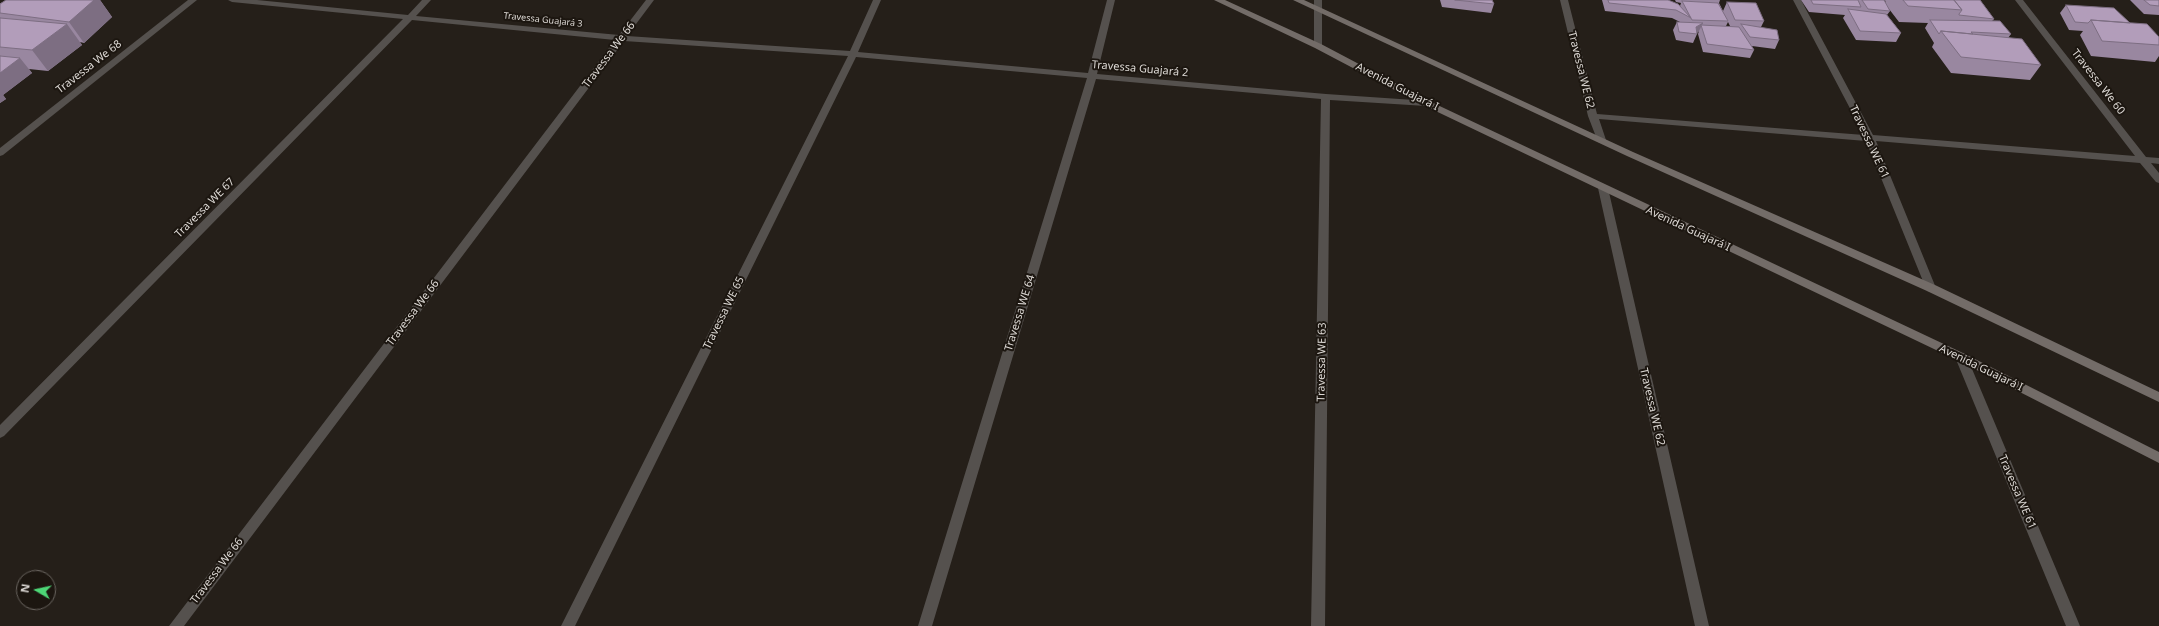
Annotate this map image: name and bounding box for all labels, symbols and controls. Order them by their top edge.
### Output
street label: Travessa Guajará 3 [503,10,583,30]
street label: Travessa We 66 [580,19,638,91]
street label: Travessa WE 62 [1565,30,1597,110]
street label: Travessa We 68 [54,37,124,97]
street label: Travessa We 60 [2068,47,2128,117]
street label: Travessa Guajará 2 [1091,58,1189,80]
street label: Avenida Guajará I [1353,60,1441,114]
street label: Travessa WE 61 [1846,103,1892,181]
street label: Travessa WE 67 [172,175,238,241]
street label: Avenida Guajará I [1644,204,1732,254]
street label: Travessa WE 64 [1002,273,1038,353]
street label: Travessa WE 65 [701,275,747,351]
street label: Travessa We 66 [384,277,442,349]
street label: Travessa WE 63 [1315,322,1329,402]
street label: Avenida Guajará I [1937,342,2025,394]
street label: Travessa WE 62 [1637,367,1667,447]
street label: Travessa WE 61 [1995,453,2039,531]
street label: Travessa We 66 [188,535,246,607]
north arrow [16,570,56,610]
text: N [17,583,33,594]

